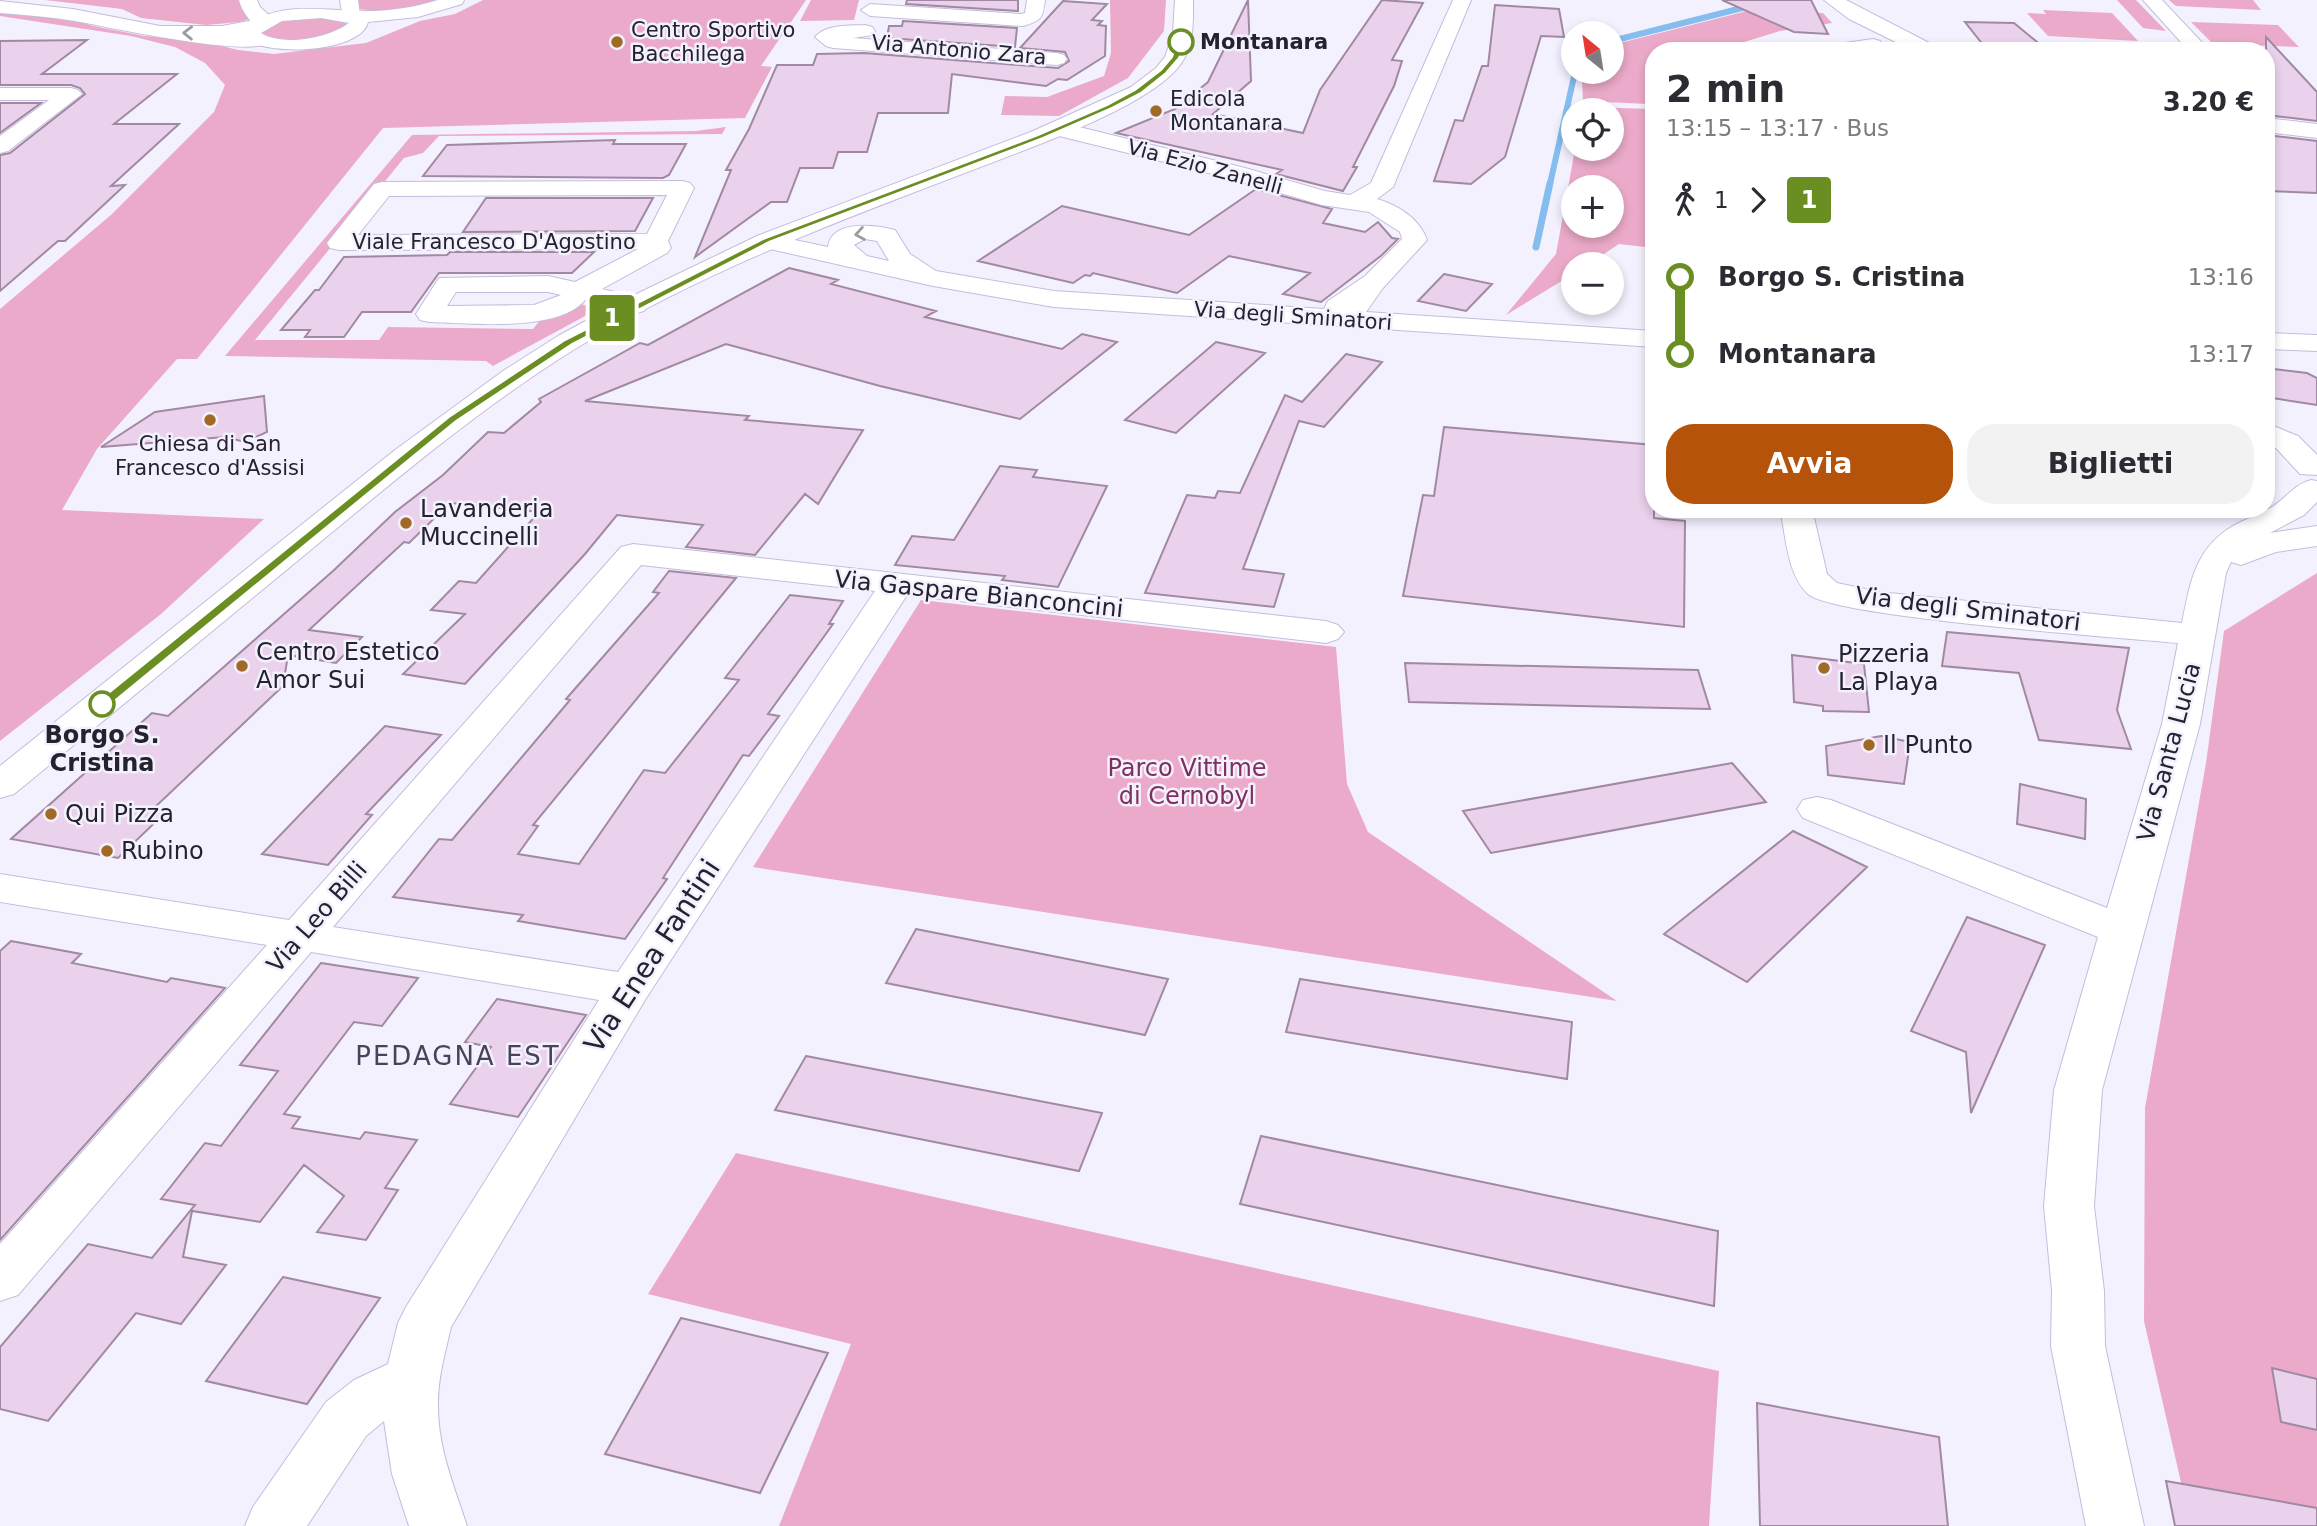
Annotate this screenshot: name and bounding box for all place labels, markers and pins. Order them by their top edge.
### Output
place label: Centro Sportivo Bacchilega [631,18,795,66]
marker: Montanara [1168,29,1194,55]
place label: Montanara [1200,30,1328,54]
marker: Centro Sportivo Bacchilega [609,34,625,50]
place label: Edicola Montanara [1170,87,1283,135]
marker: Edicola Montanara [1148,103,1164,119]
marker: Chiesa di San Francesco d'Assisi [202,412,218,428]
place label: Chiesa di San Francesco d'Assisi [115,432,305,480]
place label: Lavanderia Muccinelli [420,495,553,551]
marker: Lavanderia Muccinelli [398,515,414,531]
place label: Centro Estetico Amor Sui [256,638,440,694]
place label: Pizzeria La Playa [1838,640,1938,696]
marker: Centro Estetico Amor Sui [234,658,250,674]
marker: Pizzeria La Playa [1816,660,1832,676]
marker: Borgo S. Cristina [89,691,115,717]
place label: Borgo S. Cristina [44,721,160,777]
place label: Il Punto [1883,731,1973,759]
marker: Il Punto [1861,737,1877,753]
place label: Qui Pizza [65,800,174,828]
marker: Qui Pizza [43,806,59,822]
place label: Rubino [121,837,204,865]
marker: Rubino [99,843,115,859]

